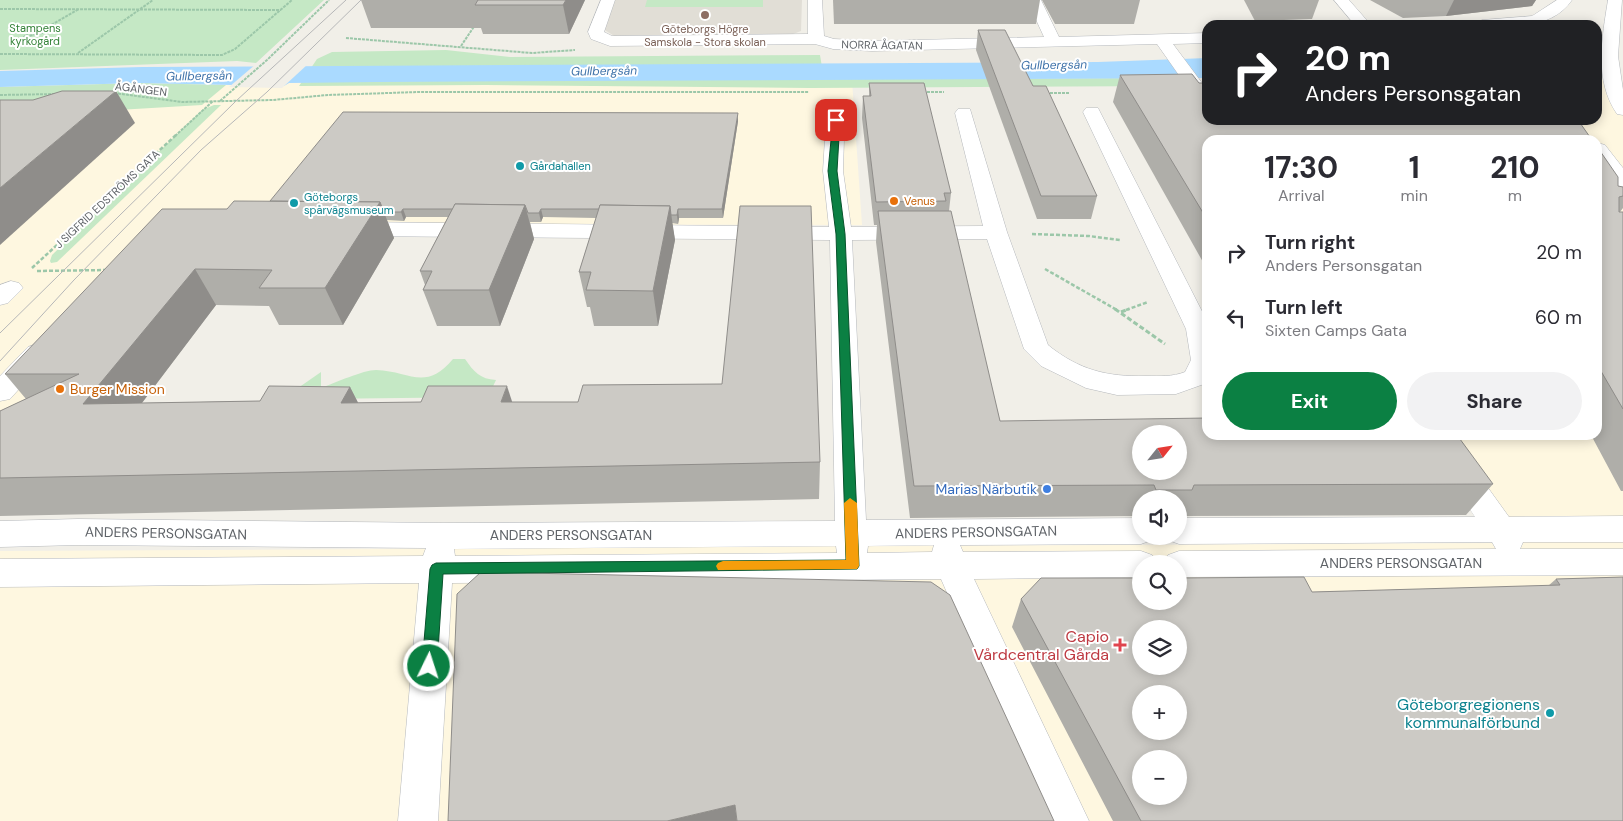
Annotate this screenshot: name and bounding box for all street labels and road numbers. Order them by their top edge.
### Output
street label: NORRA ÅGATAN [841,37,923,53]
street label: ÅGÅNGEN [114,79,168,99]
street label: J SIGFRID EDSTRÖMS GATA [52,147,162,251]
street label: ANDERS PERSONSGATAN [895,522,1057,542]
street label: ANDERS PERSONSGATAN [85,523,247,543]
street label: ANDERS PERSONSGATAN [490,526,652,544]
street label: ANDERS PERSONSGATAN [1320,554,1482,572]

